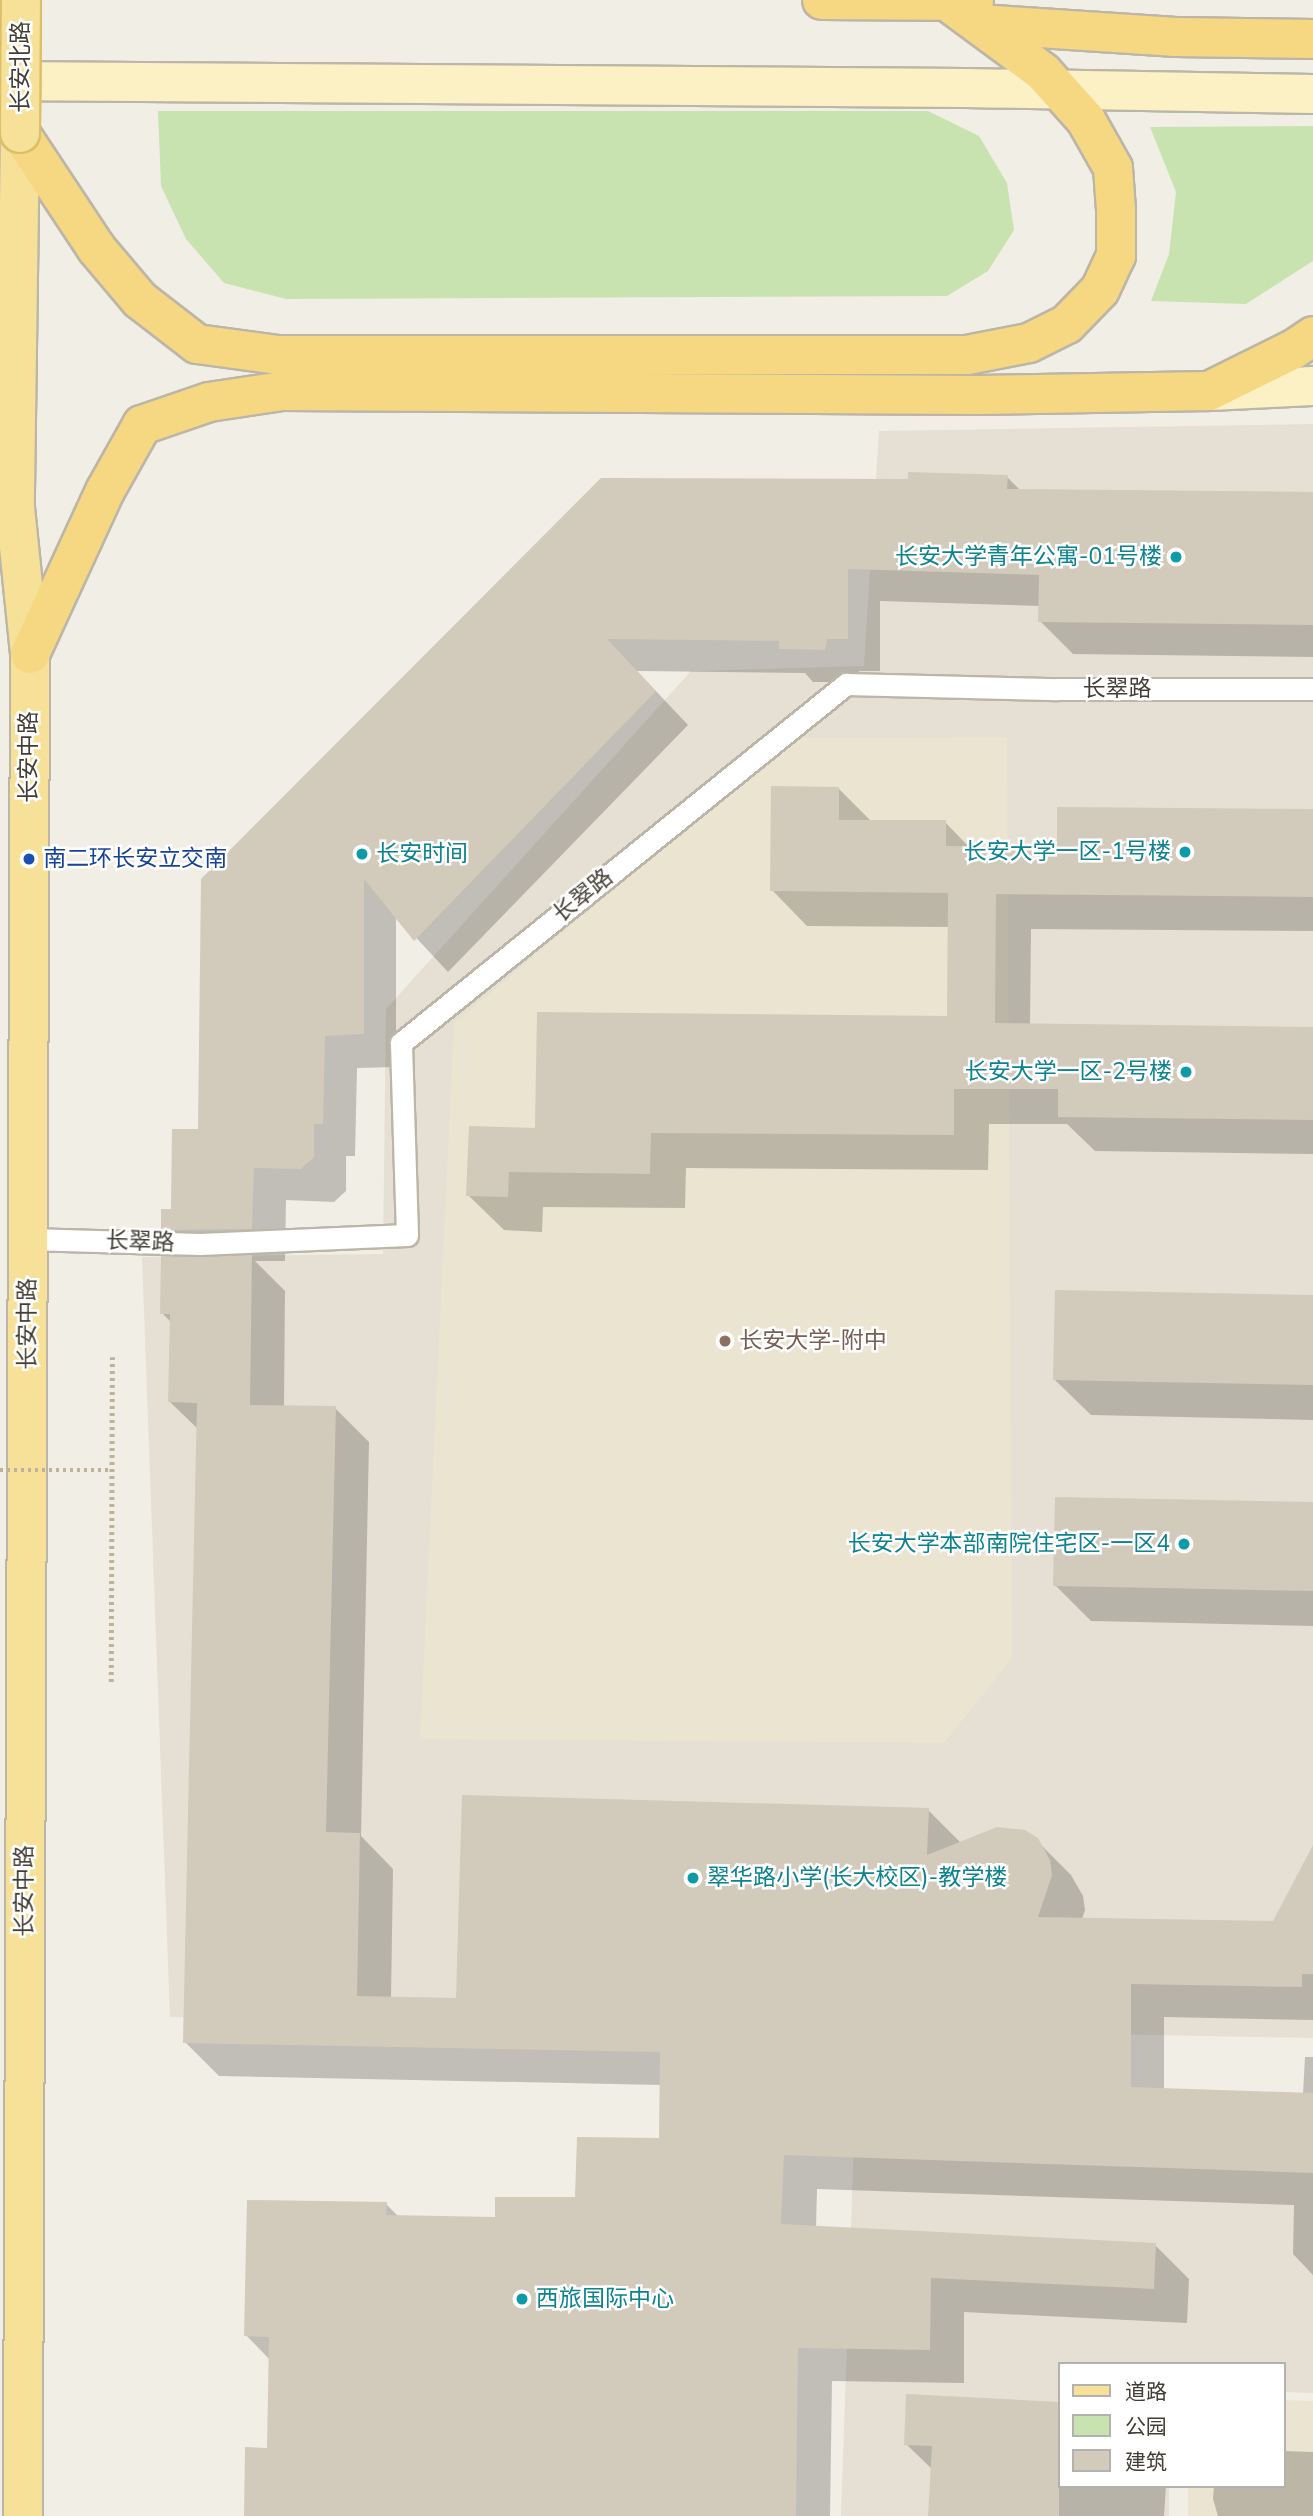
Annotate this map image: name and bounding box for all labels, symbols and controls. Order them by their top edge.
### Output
street label: 长安北路 [7,21,35,113]
place label: 长安大学青年公寓-01号楼 [895,543,1162,571]
marker: 长安大学青年公寓-01号楼 [1168,549,1184,565]
street label: 长翠路 [1083,675,1151,703]
street label: 长安中路 [15,711,43,803]
place label: 长安大学一区-1号楼 [963,838,1171,866]
place label: 长安时间 [376,840,468,868]
marker: 长安大学一区-1号楼 [1177,844,1193,860]
place label: 南二环长安立交南 [43,845,227,873]
marker: 长安时间 [354,846,370,862]
marker: 南二环长安立交南 [21,851,37,867]
street label: 长翠路 [548,864,618,928]
place label: 长安大学一区-2号楼 [964,1058,1172,1086]
marker: 长安大学一区-2号楼 [1178,1064,1194,1080]
street label: 长翠路 [105,1227,175,1257]
street label: 长安中路 [14,1278,42,1370]
place label: 长安大学-附中 [739,1327,887,1355]
marker: 长安大学-附中 [717,1333,733,1349]
place label: 长安大学本部南院住宅区-一区4 [847,1530,1170,1558]
marker: 长安大学本部南院住宅区-一区4 [1176,1536,1192,1552]
street label: 长安中路 [11,1845,39,1937]
place label: 翠华路小学(长大校区)-教学楼 [707,1864,1007,1892]
marker: 翠华路小学(长大校区)-教学楼 [685,1870,701,1886]
place label: 西旅国际中心 [536,2285,674,2313]
marker: 西旅国际中心 [514,2291,530,2307]
legend [1058,2362,1285,2488]
text: 道路 [1125,2378,1167,2406]
text: 公园 [1125,2413,1167,2441]
text: 建筑 [1125,2448,1167,2476]

